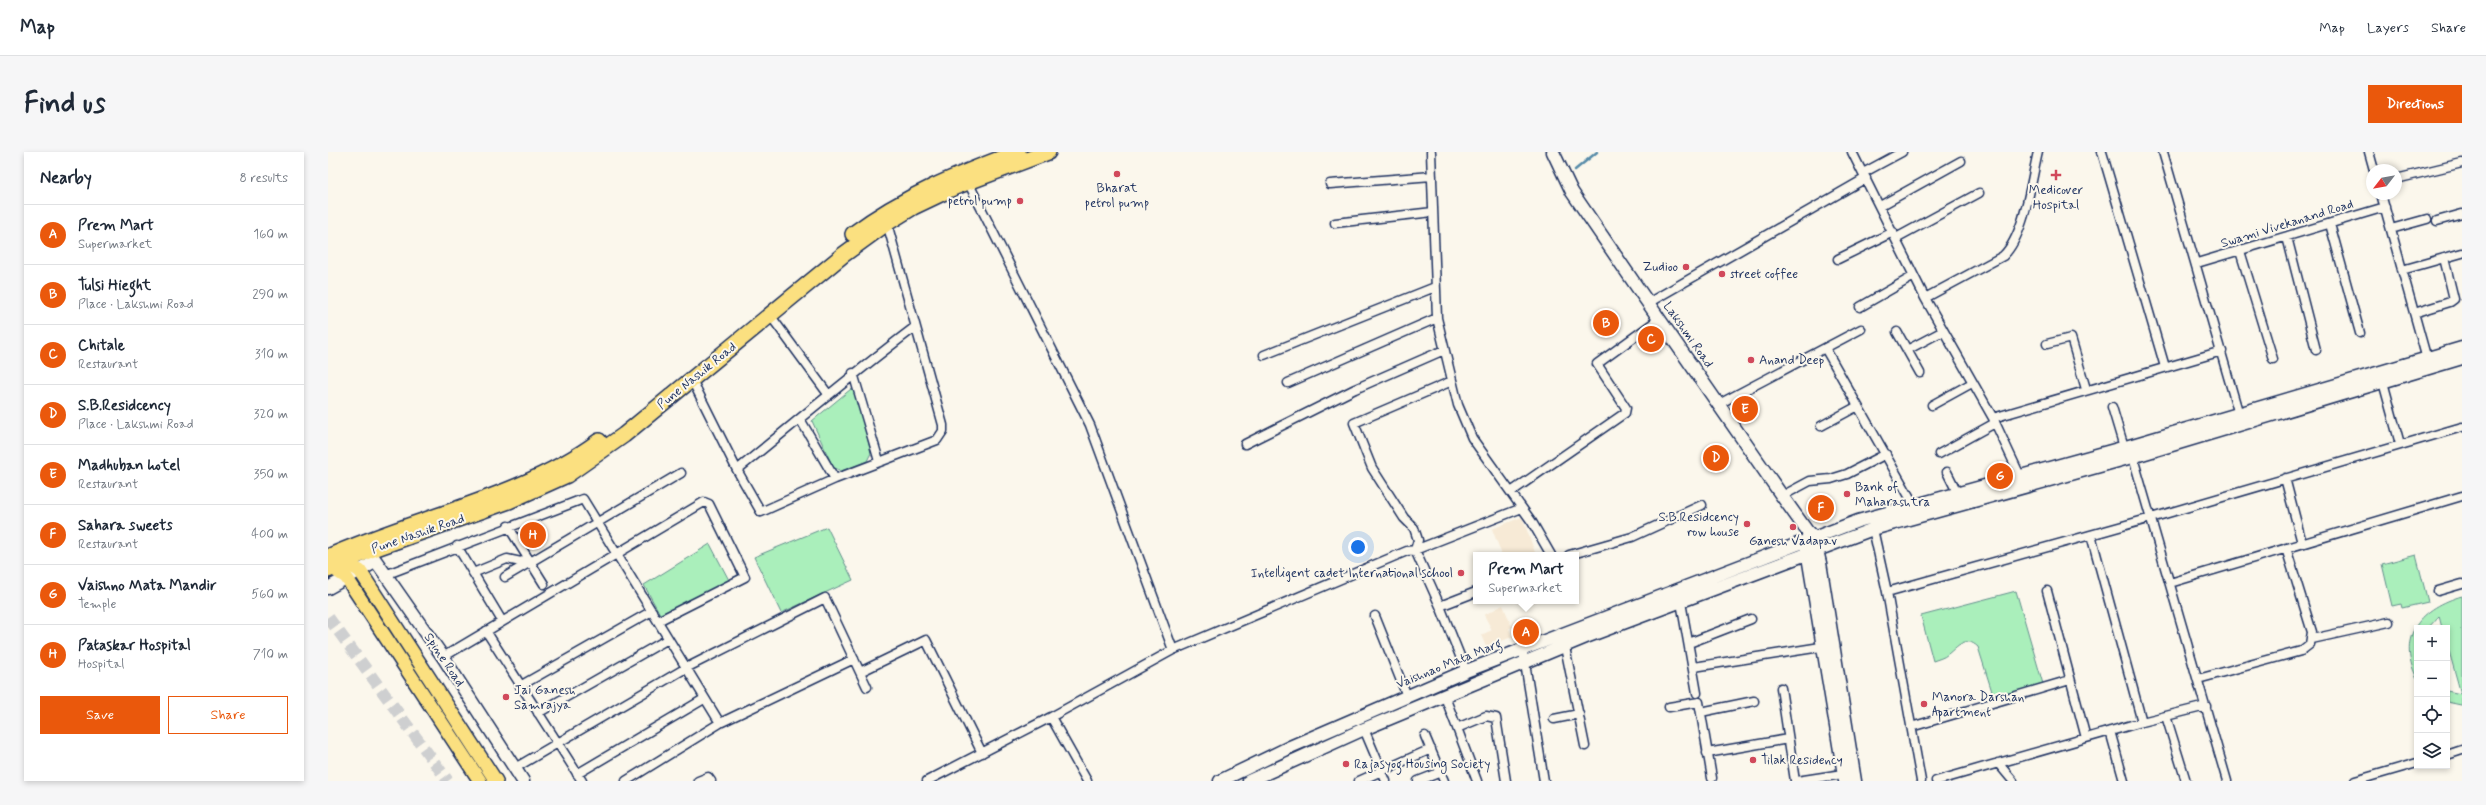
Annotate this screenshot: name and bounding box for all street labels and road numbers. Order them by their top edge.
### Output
street label: Swami Vivekanand Road [2219,196,2355,252]
street label: Lakshmi Road [1659,299,1717,371]
street label: Pune Nashik Road [654,339,740,413]
street label: Pune Nashik Road [369,510,467,558]
street label: Spine Road [420,630,468,690]
street label: Vaishnao Mata Marg [1394,635,1505,695]

